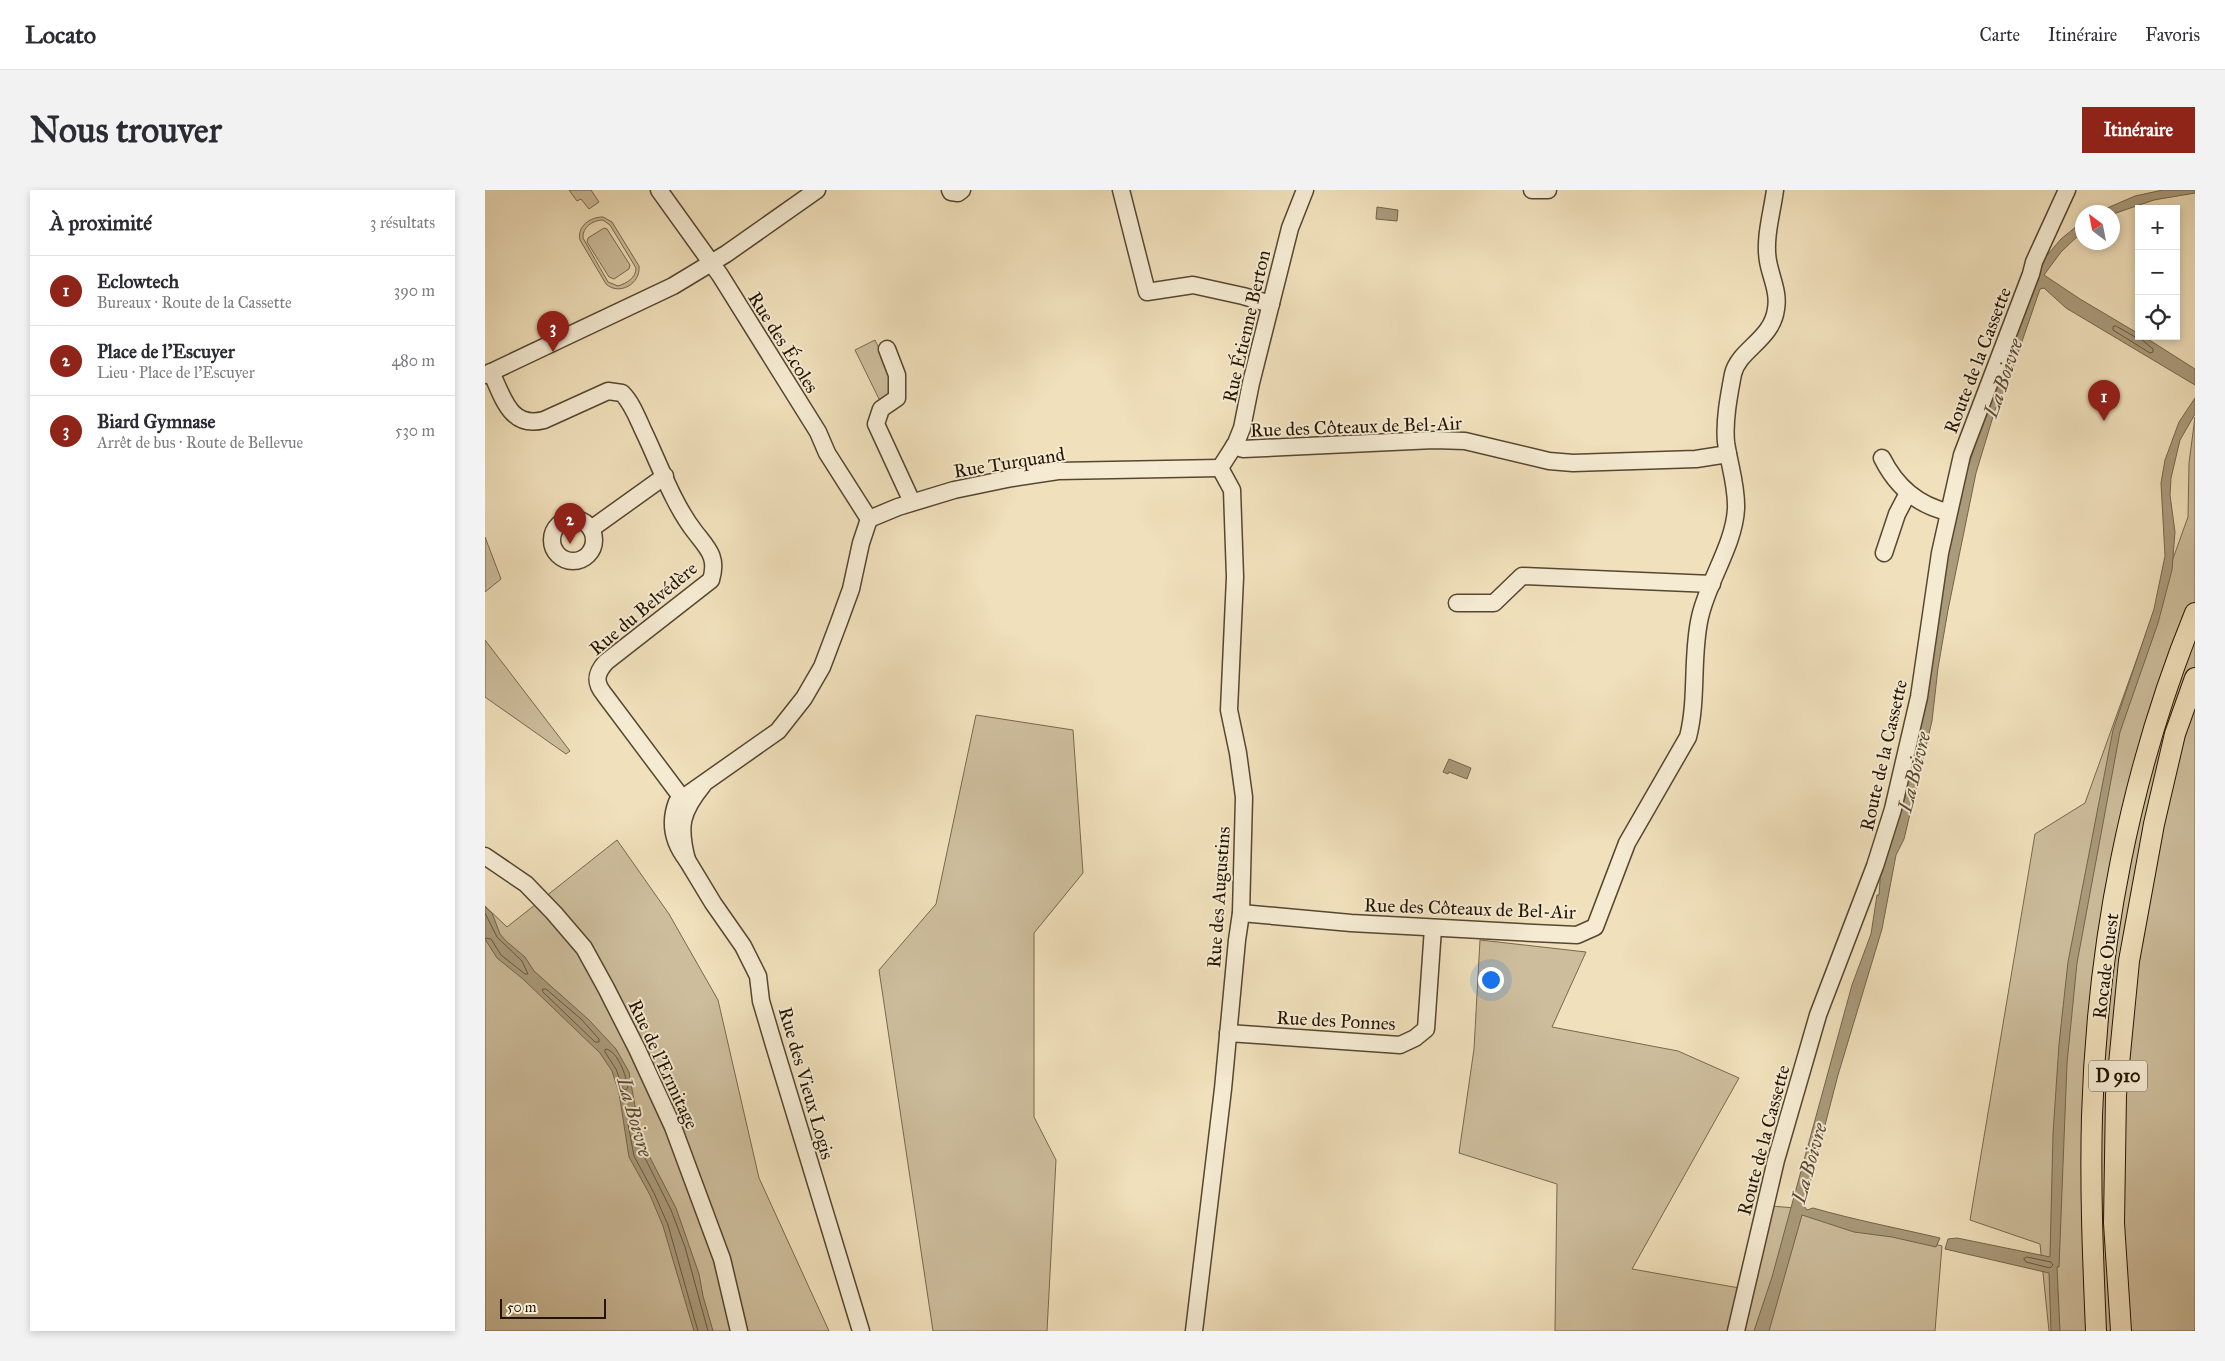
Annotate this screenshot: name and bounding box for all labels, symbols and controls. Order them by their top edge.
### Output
text: Locato [25,20,96,50]
text: Carte [1980,24,2020,46]
text: Itinéraire [2048,24,2117,46]
text: Favoris [2145,24,2200,46]
button: Itinéraire [2082,107,2195,153]
text: Nous trouver [30,109,222,152]
north arrow [2075,205,2120,250]
map controls [2135,205,2180,340]
button: + [2135,205,2180,250]
text: À proximité [50,210,152,236]
text: 3 résultats [370,213,435,232]
street label: Rue Étienne Berton [1217,247,1275,405]
button: − [2135,250,2180,295]
text: Eclowtech [97,270,179,293]
text: 1 [63,281,69,300]
text: 390 m [394,281,435,300]
street label: Route de la Cassette [1939,284,2016,437]
street label: Rue des Écoles [743,287,825,397]
text: Bureaux · Route de la Cassette [97,293,292,312]
button: locate [2135,295,2180,340]
pin: 3 [537,311,569,352]
water label: La Boivre [1978,335,2028,421]
text: Place de l’Escuyer [97,340,235,363]
text: 2 [62,351,70,370]
text: 480 m [391,351,435,370]
text: Lieu · Place de l’Escuyer [97,363,255,382]
pin: 1 [2088,380,2120,421]
text: Biard Gymnase [97,410,215,433]
street label: Rue des Côteaux de Bel-Air [1250,411,1463,442]
text: 3 [63,421,69,440]
text: 530 m [395,421,435,440]
text: Arrêt de bus · Route de Bellevue [97,433,303,452]
street label: Rue Turquand [952,442,1067,484]
pin: 2 [554,503,586,544]
street label: Rue du Belvédère [585,557,702,660]
street label: Route de la Cassette [1855,677,1912,833]
water label: La Boivre [1892,729,1936,815]
street label: Rue des Augustins [1202,825,1236,969]
street label: Rue des Côteaux de Bel-Air [1364,893,1577,924]
street label: Rocade Ouest [2088,911,2123,1020]
your location [1478,967,1504,993]
street label: Rue de l’Ermitage [623,996,704,1133]
street label: Rue des Vieux Logis [773,1004,839,1162]
street label: Rue des Ponnes [1276,1006,1396,1035]
road number: D 910 [2089,1060,2147,1091]
street label: Route de la Cassette [1732,1062,1795,1218]
water label: La Boivre [612,1074,658,1160]
water label: La Boivre [1786,1120,1832,1206]
scale bar [500,1296,606,1319]
text: 50 m [507,1299,536,1316]

